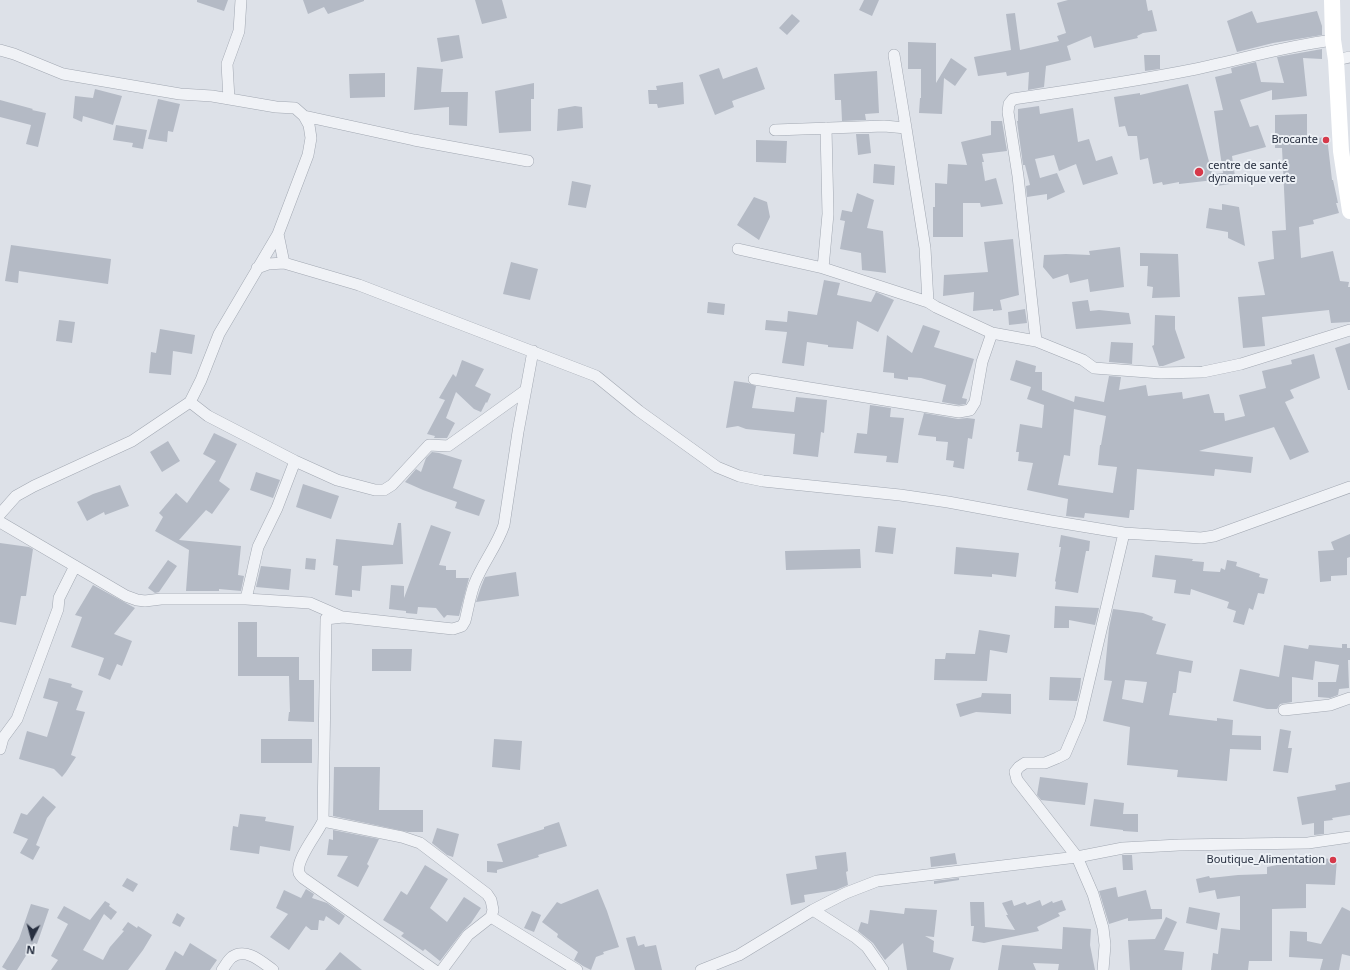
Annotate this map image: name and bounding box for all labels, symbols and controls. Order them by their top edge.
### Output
place label: Brocante [1271,133,1318,147]
marker: Brocante [1321,135,1331,145]
place label: centre de santé dynamique verte [1208,159,1296,185]
marker: centre de santé dynamique verte [1193,166,1205,178]
place label: Boutique_Alimentation [1207,853,1325,867]
marker: Boutique_Alimentation [1328,855,1338,865]
north arrow [12,918,52,958]
text: N [25,943,36,958]

